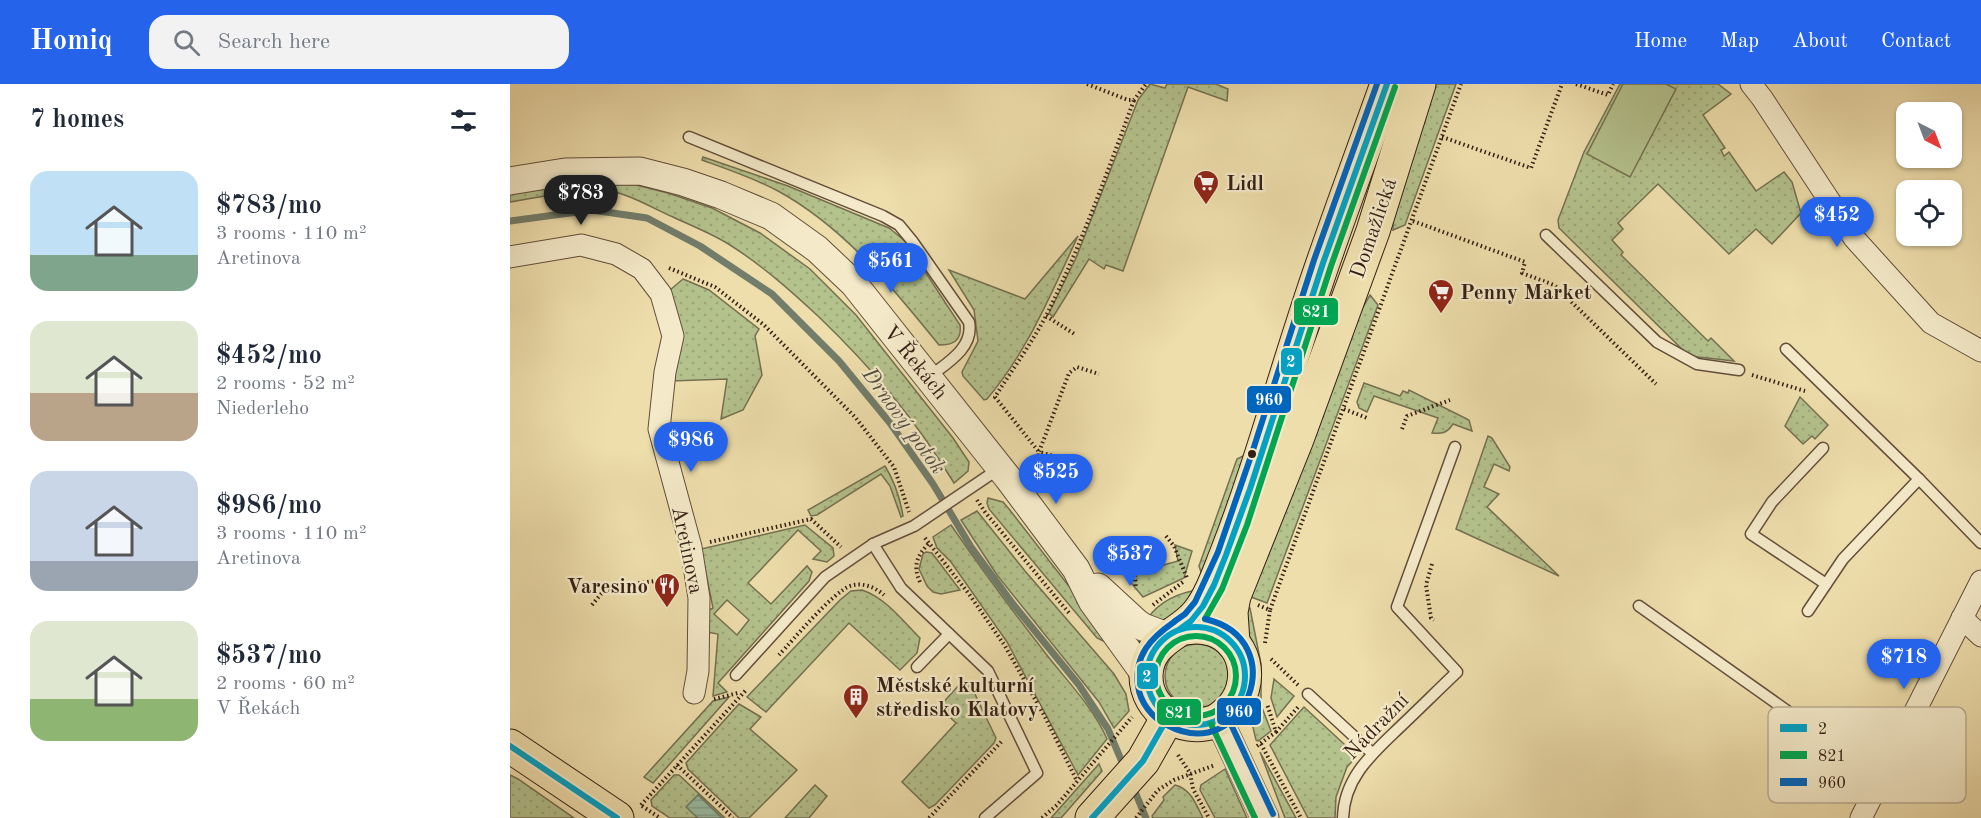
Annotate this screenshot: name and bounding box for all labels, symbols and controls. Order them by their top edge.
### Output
search box [149,15,569,69]
icon: search [170,26,203,59]
text: Homiq [30,28,113,56]
text: Search here [218,31,330,53]
text: Home [1634,31,1687,52]
text: Map [1720,31,1759,52]
text: About [1792,31,1848,52]
text: Contact [1881,31,1951,52]
north arrow [1896,102,1962,168]
map controls [1896,102,1962,246]
icon: filters [447,104,480,137]
text: 7 homes [30,107,124,133]
supermarket icon: Lidl [1191,168,1221,206]
place label: Lidl [1226,174,1264,195]
pin: $783 [545,175,617,226]
street label: Domažlická [1347,175,1401,281]
button: locate [1896,180,1962,246]
text: $783 [558,184,604,204]
text: $783/mo [216,193,322,219]
icon: home [78,195,150,267]
pin: $452 [1801,197,1873,248]
text: $452 [1814,206,1860,226]
text: 3 rooms · 110 m² [216,224,366,244]
pin: $561 [855,243,927,294]
text: Aretinova [216,249,301,269]
text: $561 [868,252,914,272]
supermarket icon: Penny Market [1426,277,1456,315]
place label: Penny Market [1460,283,1592,304]
line badge: 821 [1293,297,1339,326]
text: 821 [1302,305,1330,321]
street label: V Řekách [879,319,954,404]
text: $452/mo [216,343,322,369]
icon: home [78,345,150,417]
line badge: 2 [1280,347,1303,376]
text: 2 [1286,355,1296,371]
water label: Drnový potok [857,363,949,479]
text: 2 rooms · 52 m² [216,374,355,394]
line badge: 960 [1246,385,1292,414]
text: 960 [1255,393,1283,409]
text: Niederleho [216,399,309,419]
pin: $986 [655,422,727,473]
text: $986 [668,431,714,451]
unlabelled marker [1246,448,1258,460]
pin: $525 [1020,454,1092,505]
text: $525 [1033,463,1079,483]
text: $986/mo [216,493,322,519]
icon: home [78,495,150,567]
street label: Aretinova [667,505,706,596]
text: 3 rooms · 110 m² [216,524,366,544]
pin: $537 [1094,536,1166,587]
text: $537 [1107,545,1153,565]
text: Aretinova [216,549,301,569]
restaurant icon: Varesino [652,571,682,609]
place label: Varesino [567,577,648,598]
pin: $718 [1868,639,1940,690]
text: $537/mo [216,643,322,669]
icon: home [78,645,150,717]
text: $718 [1881,648,1927,668]
line badge: 2 [1136,662,1159,690]
text: 2 [1142,670,1152,686]
text: 2 rooms · 60 m² [216,674,355,694]
place label: Městské kulturní středisko Klatovy [876,676,1039,721]
building icon: Městské kulturní středisko Klatovy [841,682,871,720]
street label: Nádražní [1341,690,1414,764]
line badge: 960 [1216,697,1262,726]
line badge: 821 [1156,698,1202,726]
text: V Řekách [216,699,300,719]
text: 960 [1225,705,1253,721]
text: 821 [1165,706,1193,722]
legend [1768,707,1966,803]
text: 2 [1818,722,1827,738]
text: 821 [1818,749,1846,765]
text: 960 [1818,776,1846,792]

